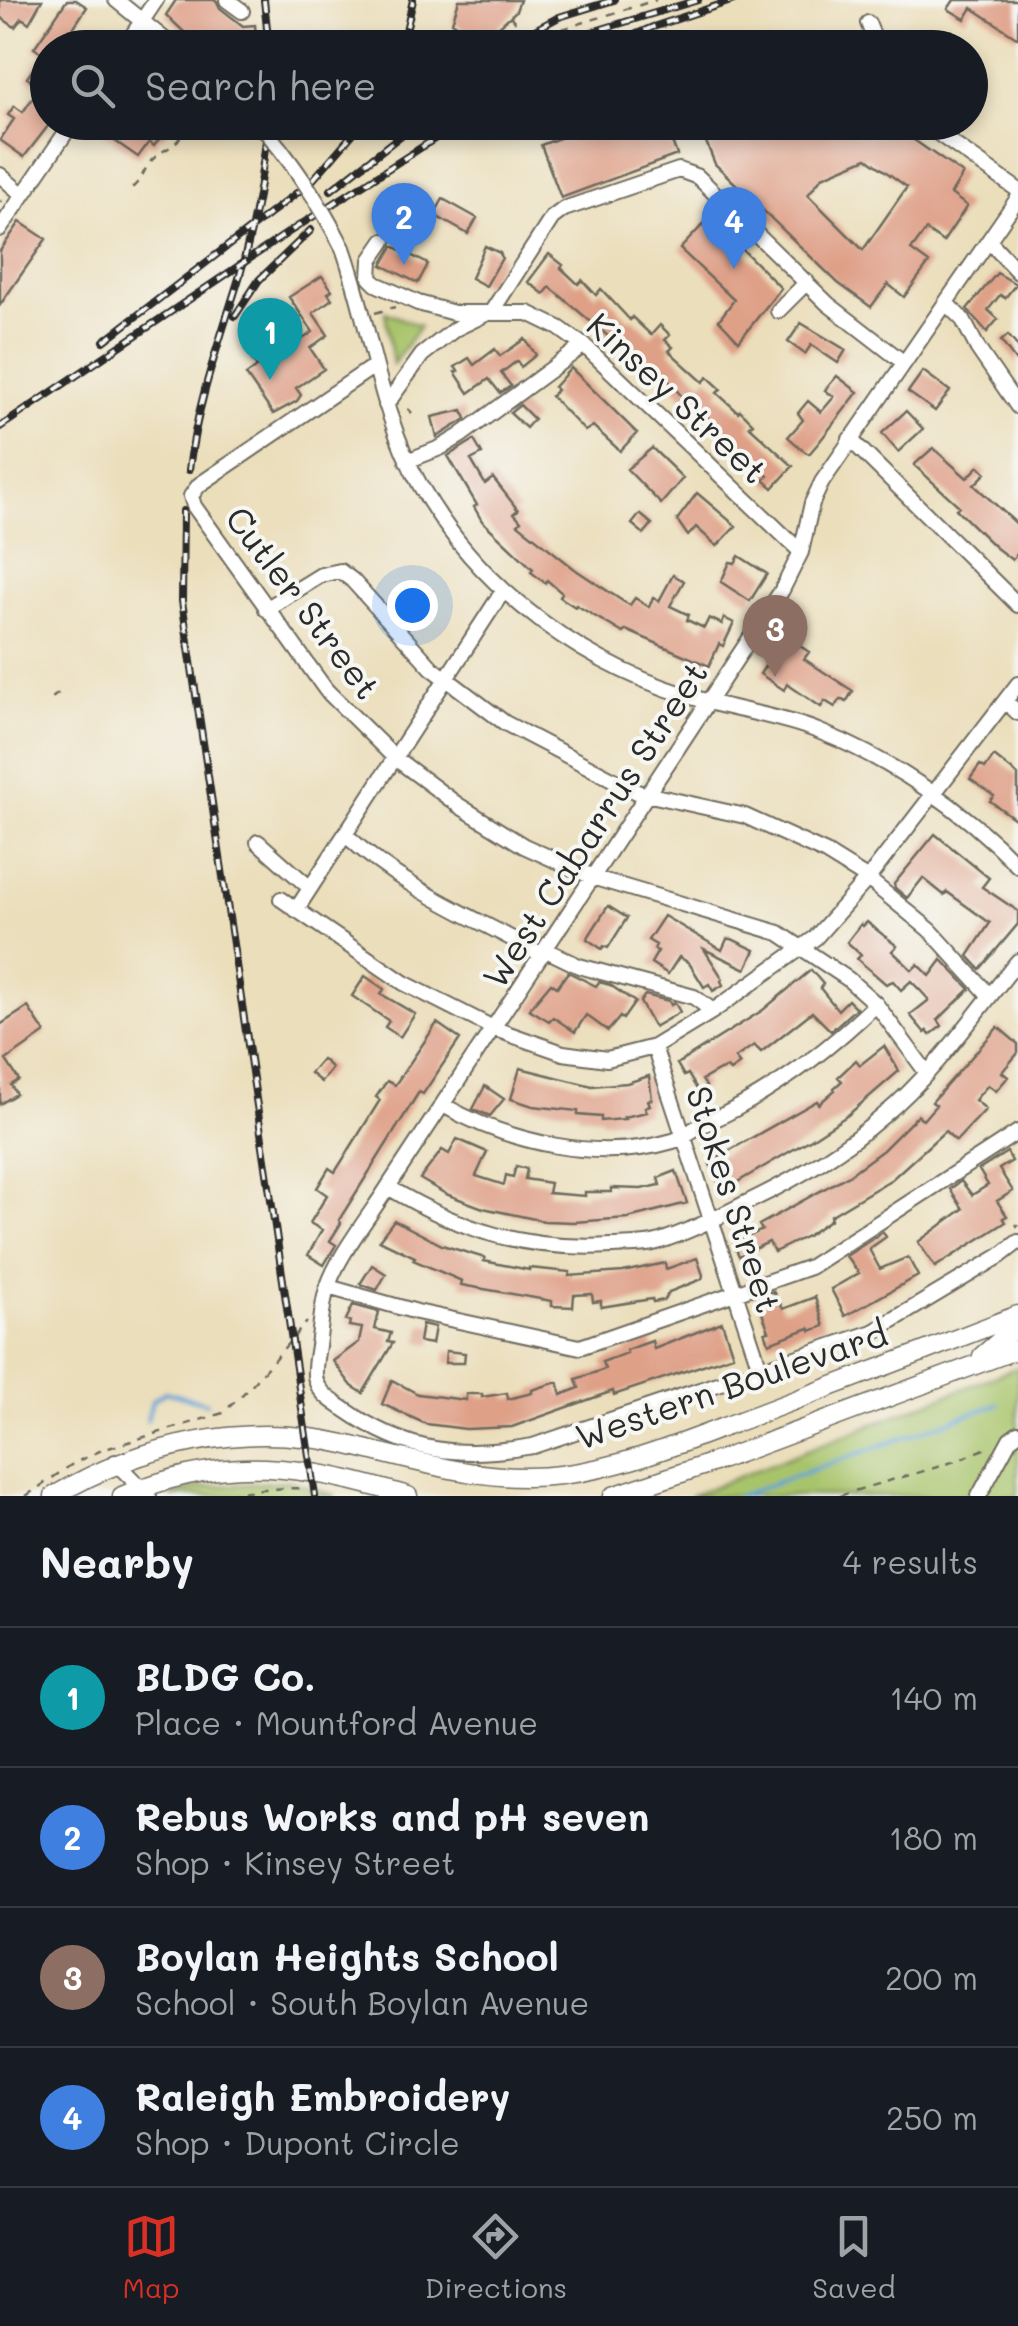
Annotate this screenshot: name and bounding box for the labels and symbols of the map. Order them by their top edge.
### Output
pin: 2 [372,182,436,265]
pin: 4 [702,186,766,269]
pin: 1 [238,298,302,380]
street label: Kinsey Street [578,301,778,493]
street label: Cutler Street [216,496,392,708]
your location [387,580,438,631]
pin: 3 [742,594,808,677]
street label: West Cabarrus Street [471,652,717,996]
street label: Stokes Street [677,1080,793,1318]
street label: Western Boulevard [569,1309,893,1459]

